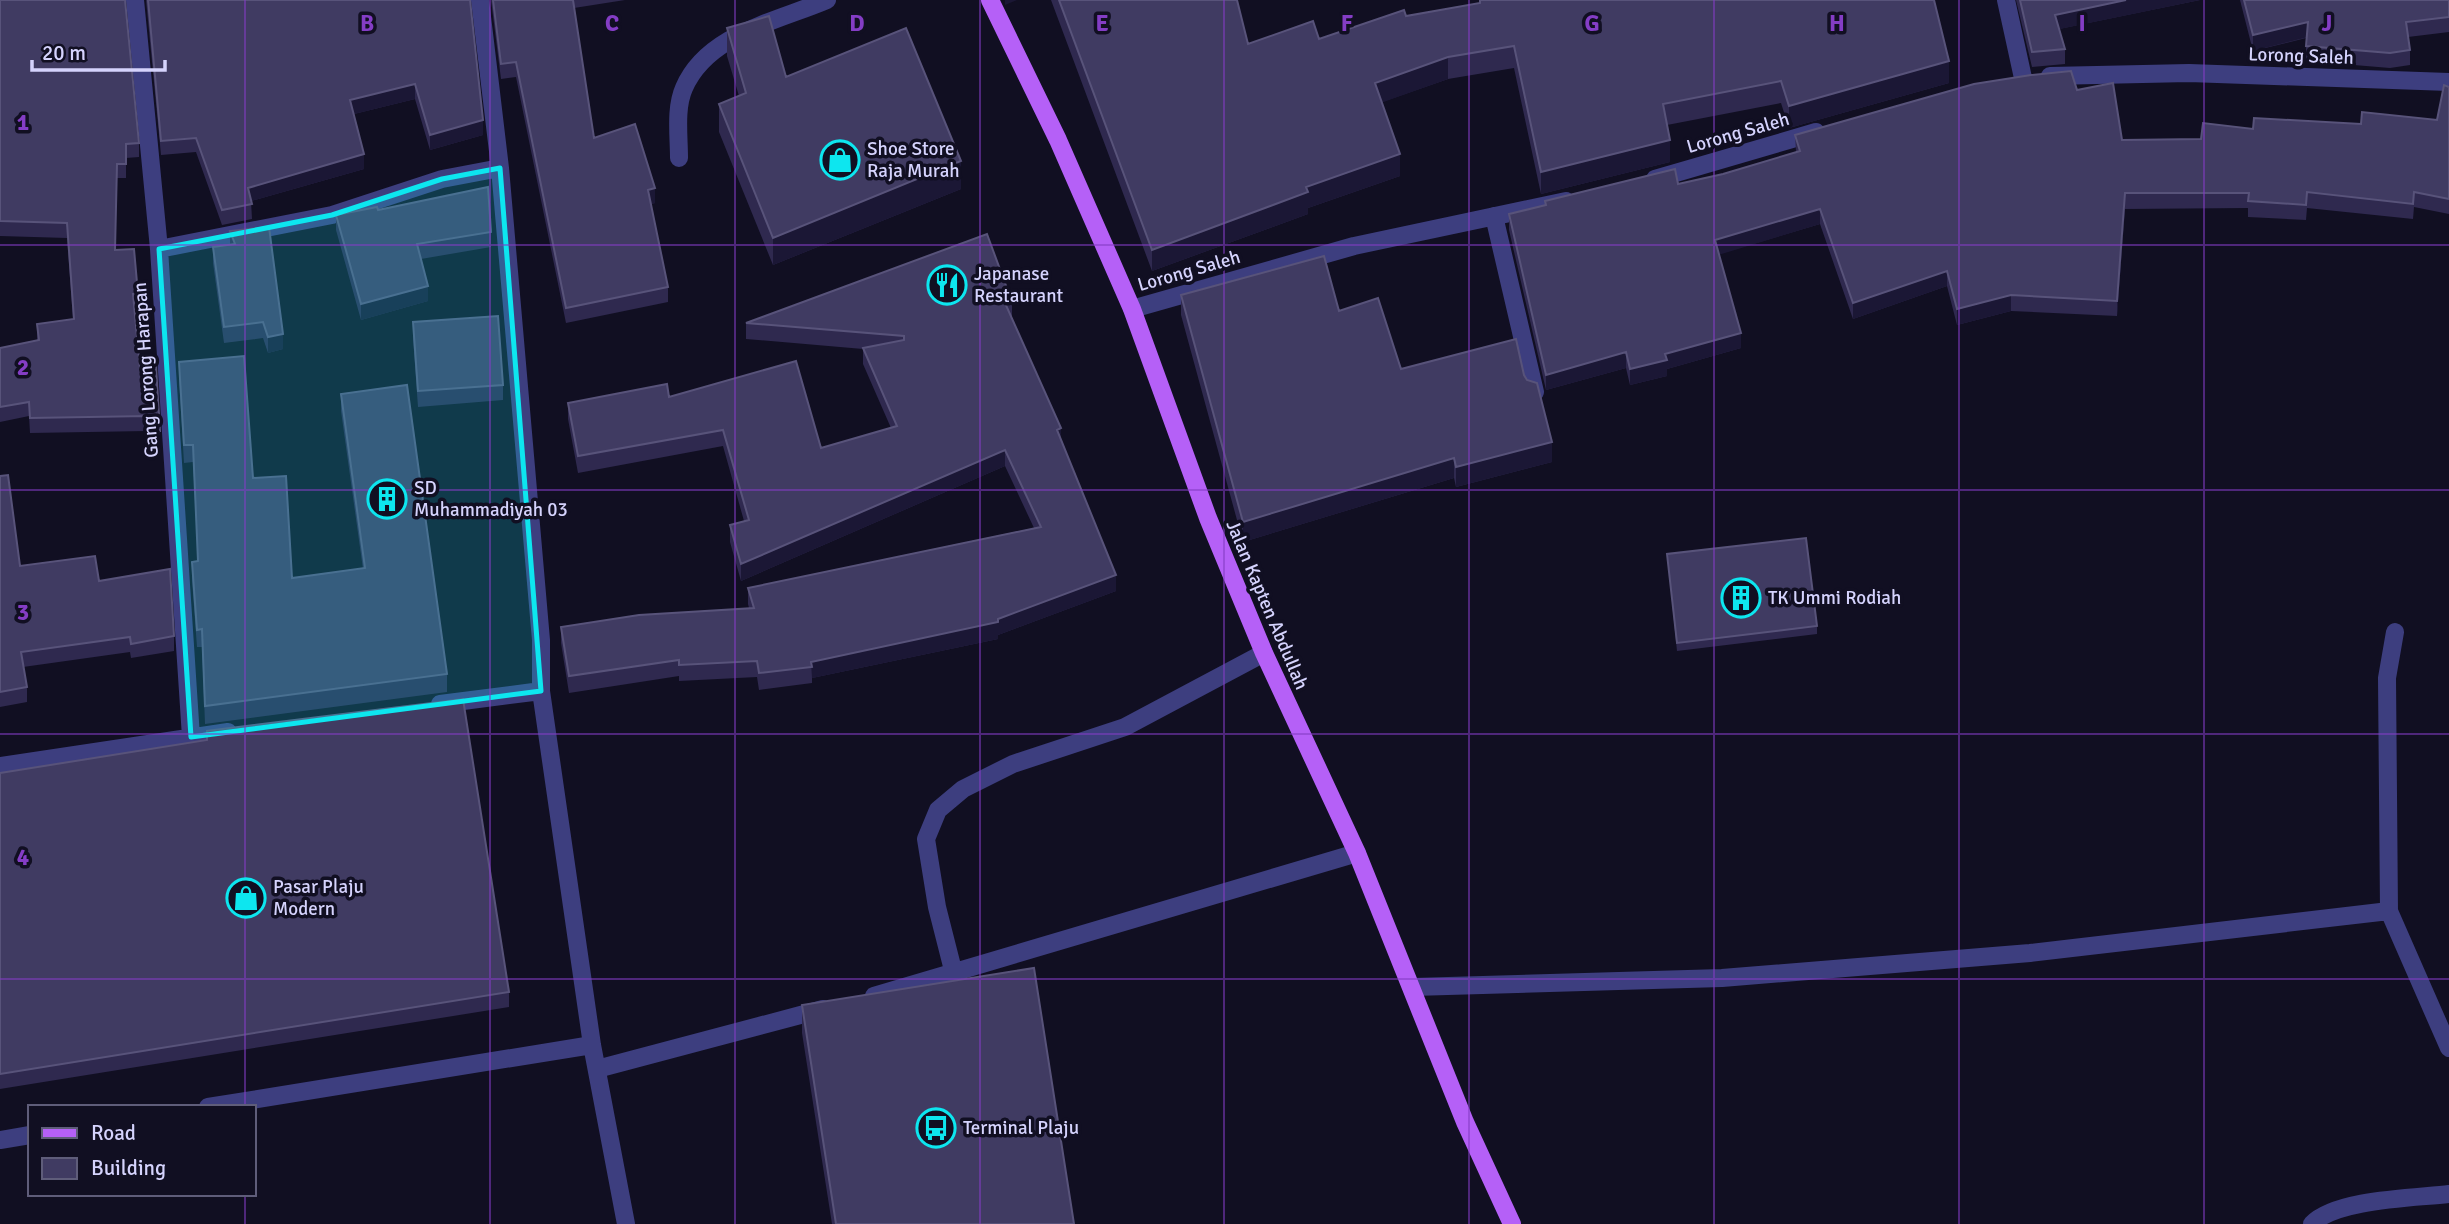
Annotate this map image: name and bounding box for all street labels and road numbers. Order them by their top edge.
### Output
street label: Lorong Saleh [2248,42,2354,70]
street label: Lorong Saleh [1684,107,1792,159]
street label: Lorong Saleh [1135,245,1243,297]
street label: Gang Lorong Harapan [128,281,164,459]
street label: Jalan Kapten Abdullah [1220,517,1314,693]

